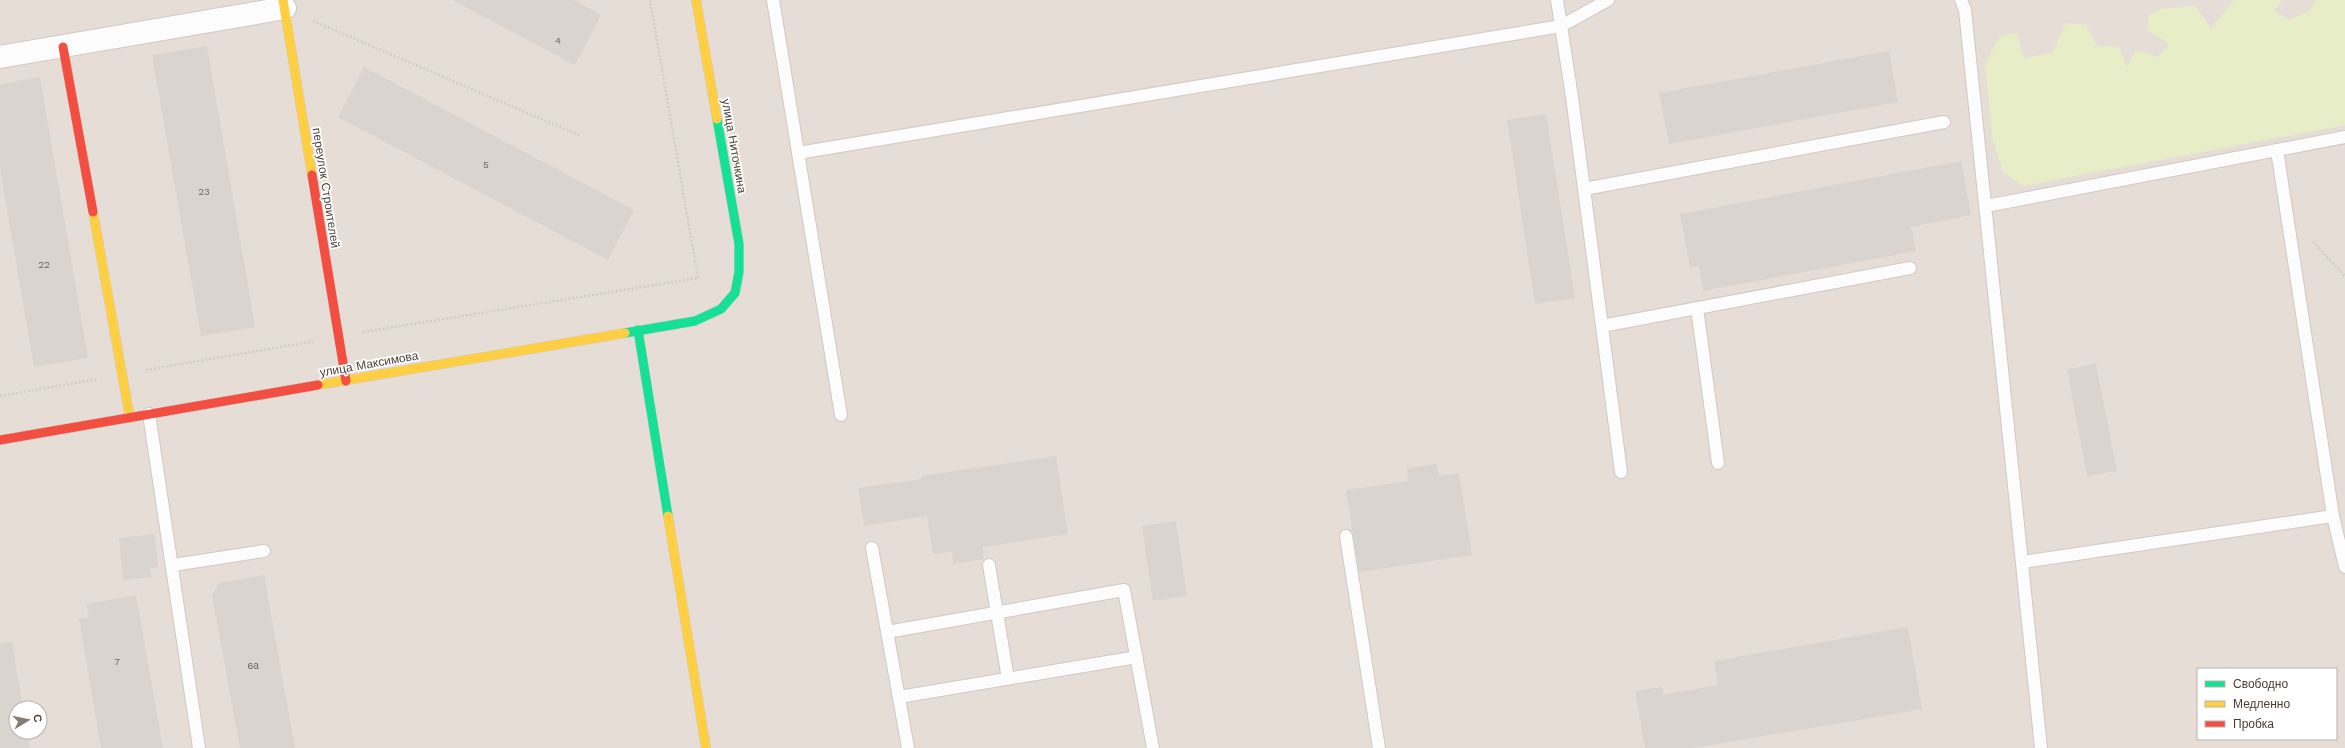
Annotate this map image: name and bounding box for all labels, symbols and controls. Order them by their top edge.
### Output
house number: 4 [555,35,561,46]
street label: улица Ниточкина [719,98,749,195]
street label: переулок Строителей [310,127,342,249]
house number: 5 [483,159,489,170]
house number: 23 [198,186,210,197]
house number: 22 [38,259,50,270]
street label: улица Максимова [319,348,420,380]
house number: 7 [114,656,120,667]
house number: 6а [247,660,259,671]
legend [2197,668,2337,740]
text: Свободно [2233,677,2288,691]
text: Медленно [2233,697,2290,711]
north arrow [8,700,48,740]
text: С [30,713,44,723]
text: Пробка [2233,717,2274,731]

